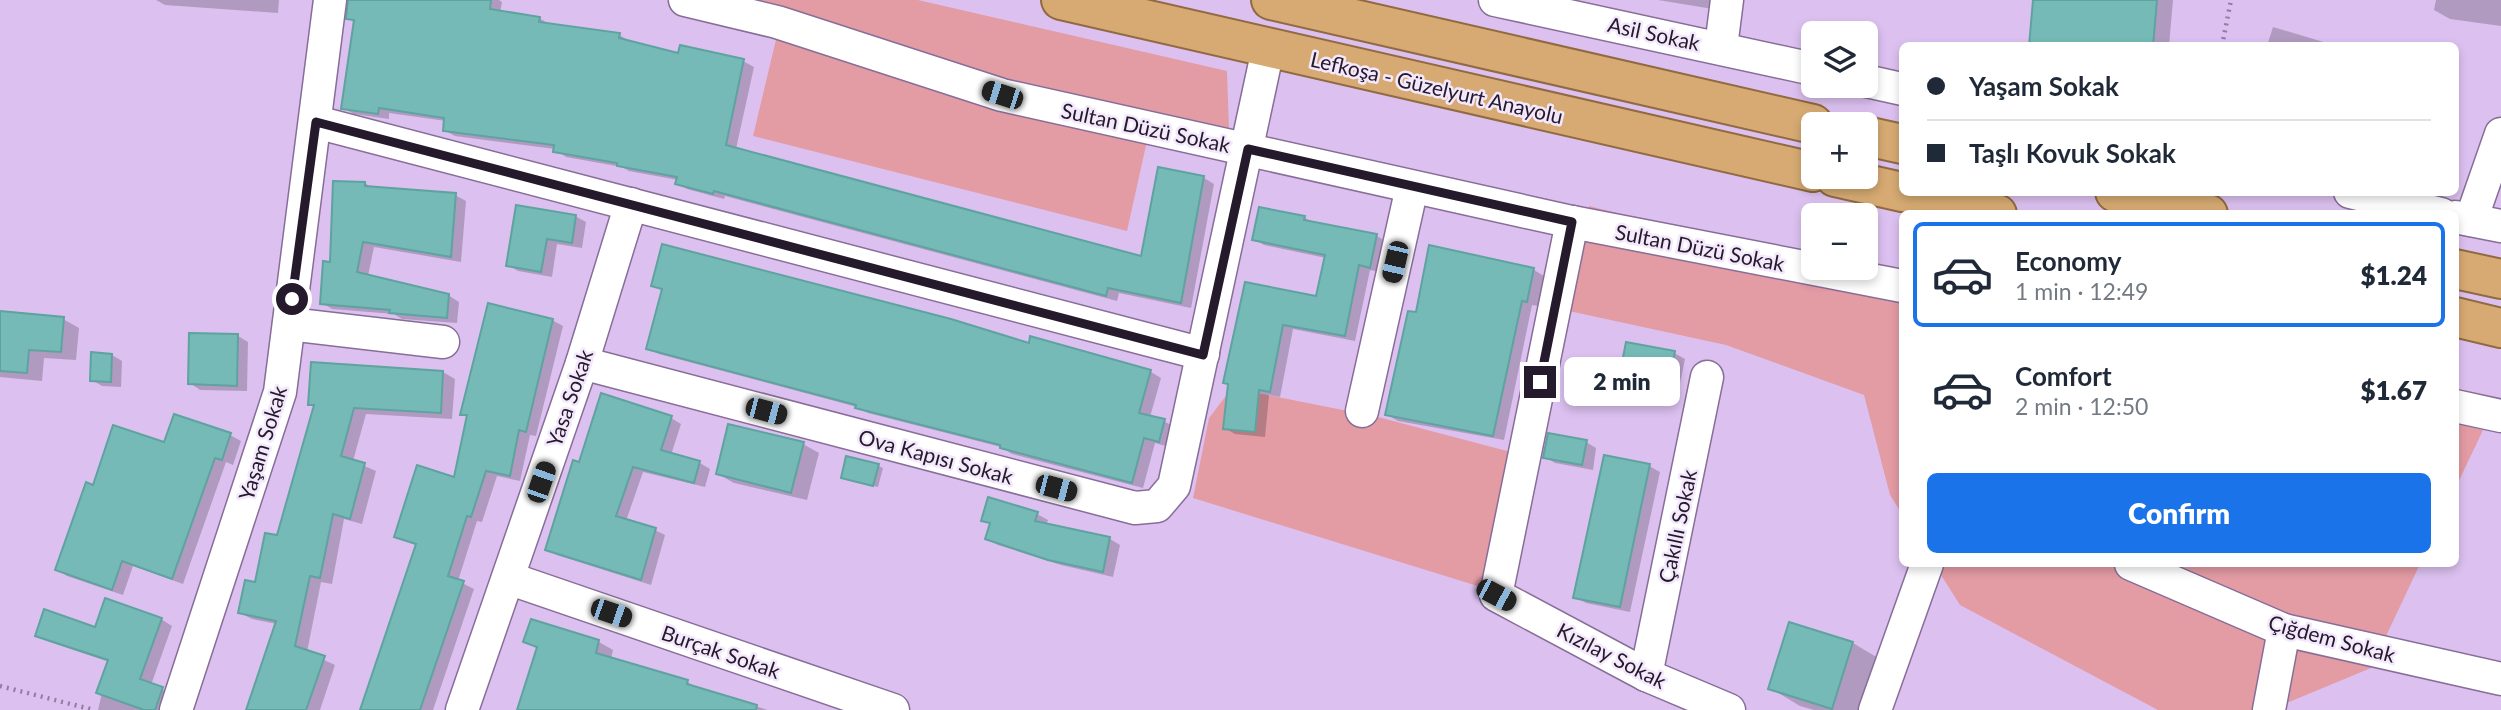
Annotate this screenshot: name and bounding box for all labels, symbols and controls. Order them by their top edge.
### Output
street label: Asil Sokak [1606,11,1703,55]
map controls [1801,21,1878,280]
button: layers [1801,21,1878,98]
street label: Lefkoşa - Güzelyurt Anayolu [1308,46,1566,128]
text: Yaşam Sokak [1969,70,2119,102]
car [979,79,1026,111]
street label: Sultan Düzü Sokak [1059,97,1233,157]
button: + [1801,112,1878,189]
text: Taşlı Kovuk Sokak [1969,137,2176,169]
button: − [1801,203,1878,280]
street label: Sultan Düzü Sokak [1613,218,1787,276]
car [1381,239,1410,285]
icon: car [1931,243,1994,306]
text: Economy [2015,245,2121,277]
text: $1.24 [2360,259,2427,291]
text: 1 min · 12:49 [2015,277,2148,305]
route start [276,283,308,315]
street label: Yasa Sokak [541,346,597,450]
callout: 2 min [1564,358,1680,406]
icon: car [1931,358,1994,421]
text: Comfort [2015,360,2112,392]
route end [1524,366,1556,398]
text: 2 min [1593,367,1651,395]
text: $1.67 [2360,374,2427,406]
street label: Yaşam Sokak [233,382,291,503]
text: 2 min · 12:50 [2015,392,2148,420]
car [743,395,790,427]
street label: Ova Kapısı Sokak [856,423,1016,489]
car [525,459,558,505]
street label: Çakıllı Sokak [1653,467,1701,585]
car [1033,472,1080,504]
button: Confirm [1927,473,2431,553]
car [1473,576,1520,614]
car [588,596,635,630]
street label: Çığdem Sokak [2266,609,2398,667]
street label: Kızılay Sokak [1553,617,1671,693]
street label: Burçak Sokak [658,619,784,683]

